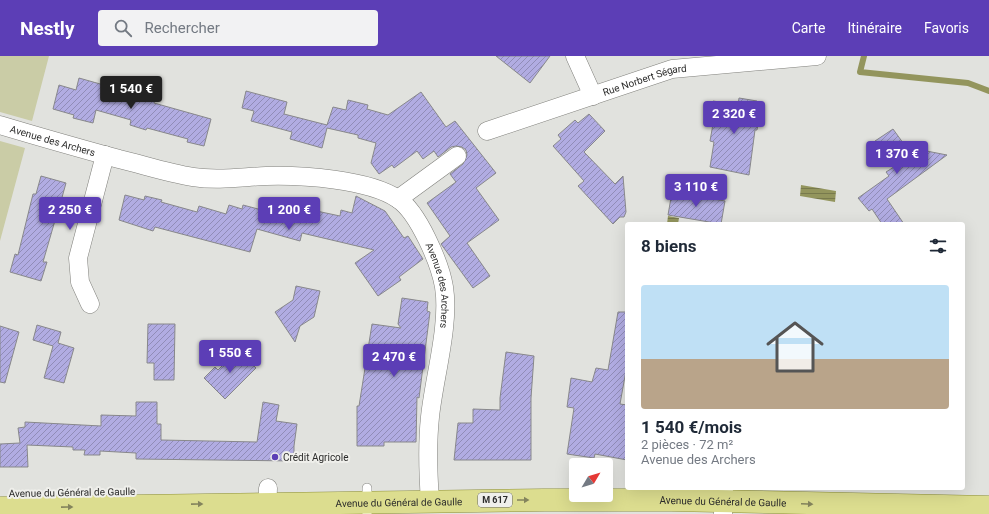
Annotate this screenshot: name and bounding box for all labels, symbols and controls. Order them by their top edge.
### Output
search box [98,10,378,46]
text: Nestly [20,17,74,40]
icon: search [112,17,134,39]
text: Rechercher [144,19,220,37]
text: Carte [792,20,825,36]
text: Itinéraire [847,20,902,36]
text: Favoris [924,20,969,36]
street label: Rue Norbert Ségard [601,63,687,98]
pin: 1 540 € [94,76,168,110]
text: 1 540 € [109,81,153,96]
pin: 2 320 € [697,101,771,135]
text: 2 320 € [712,106,756,121]
street label: Avenue des Archers [9,123,97,158]
pin: 1 370 € [860,141,934,175]
text: 1 370 € [875,146,919,161]
pin: 3 110 € [659,174,733,208]
text: 3 110 € [674,179,718,194]
pin: 2 250 € [33,197,107,231]
pin: 1 200 € [252,197,326,231]
text: 2 250 € [48,202,92,217]
text: 1 200 € [267,202,311,217]
icon: filters [927,235,949,257]
text: 8 biens [641,236,696,256]
street label: Avenue des Archers [423,241,450,329]
icon: home [759,311,831,383]
pin: 1 550 € [193,340,267,374]
pin: 2 470 € [357,344,431,378]
text: 1 550 € [208,345,252,360]
text: 2 470 € [372,349,416,364]
text: 1 540 €/mois [641,417,742,437]
text: 2 pièces · 72 m² [641,437,733,452]
marker: Crédit Agricole [270,452,280,462]
place label: Crédit Agricole [283,452,349,463]
text: Avenue des Archers [641,452,756,467]
north arrow [569,458,613,502]
map controls [569,458,613,502]
street label: Avenue du Général de Gaulle [9,486,135,499]
road number: M 617 [478,493,512,507]
street label: Avenue du Général de Gaulle [660,495,786,509]
street label: Avenue du Général de Gaulle [335,496,462,509]
one-way arrow [517,497,530,503]
one-way arrow [801,500,813,507]
one-way arrow [191,501,204,507]
one-way arrow [61,504,74,510]

